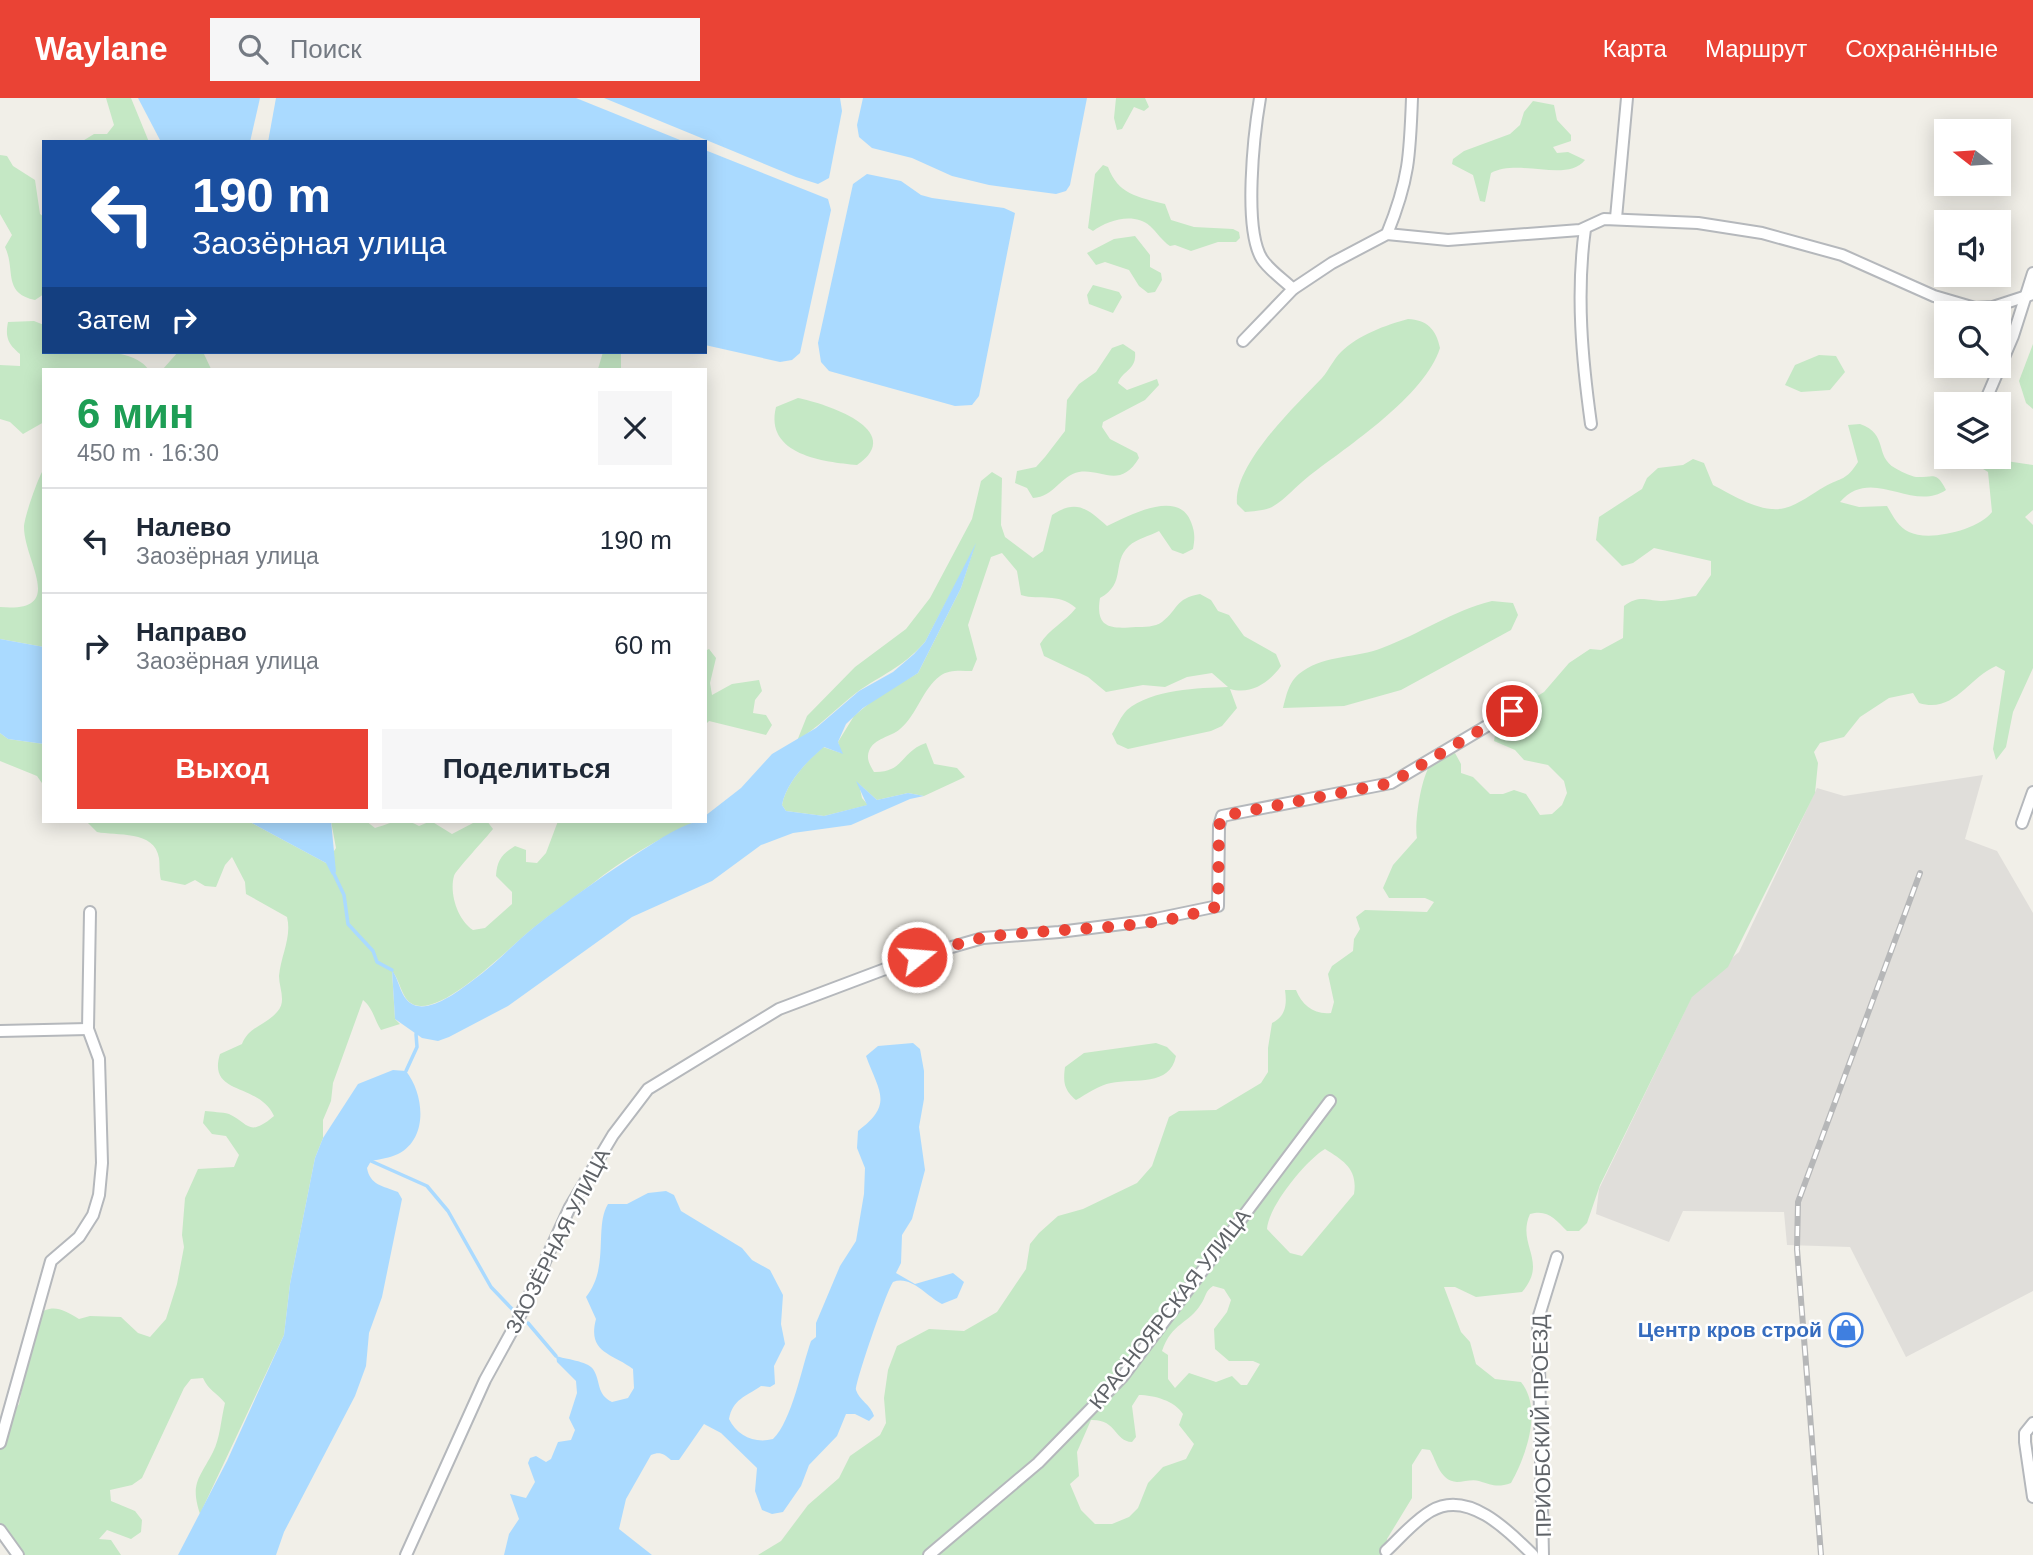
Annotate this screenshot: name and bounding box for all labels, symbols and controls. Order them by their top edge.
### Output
search box [210,18,700,81]
text: Waylane [35,30,168,67]
icon: search [234,30,272,68]
text: Поиск [290,34,362,64]
text: Карта [1603,35,1667,62]
text: Маршрут [1705,35,1807,62]
text: Сохранённые [1845,35,1998,62]
north arrow [1934,119,2011,196]
map controls [1934,119,2011,469]
icon: left [77,168,168,259]
text: 190 m [192,168,331,222]
button: sound [1934,210,2011,287]
text: Заозёрная улица [192,225,446,261]
icon: right [165,301,203,339]
button: search [1934,301,2011,378]
text: Затем [77,305,151,335]
text: 6 мин [77,390,194,437]
button: close [598,391,672,465]
button: layers [1934,392,2011,469]
text: 450 m · 16:30 [77,440,219,466]
text: Налево [136,512,231,542]
icon: left [77,522,115,560]
text: 190 m [600,525,672,555]
text: Заозёрная улица [136,543,319,569]
text: Направо [136,617,247,647]
icon: right [77,627,115,665]
text: 60 m [614,630,672,660]
text: Заозёрная улица [136,648,319,674]
pin [1482,681,1542,741]
icon: arrive [1493,692,1531,730]
button: Выход [77,729,368,809]
button: Поделиться [382,729,672,809]
position arrow [880,920,954,994]
street label: ЗАОЗЁРНАЯ УЛИЦА [501,1144,614,1337]
street label: КРАСНОЯРСКАЯ УЛИЦА [1085,1204,1255,1413]
shop icon: Центр кров строй [1827,1311,1865,1349]
street label: ПРИОБСКИЙ ПРОЕЗД [1528,1314,1555,1538]
place label: Центр кров строй [1638,1318,1822,1341]

